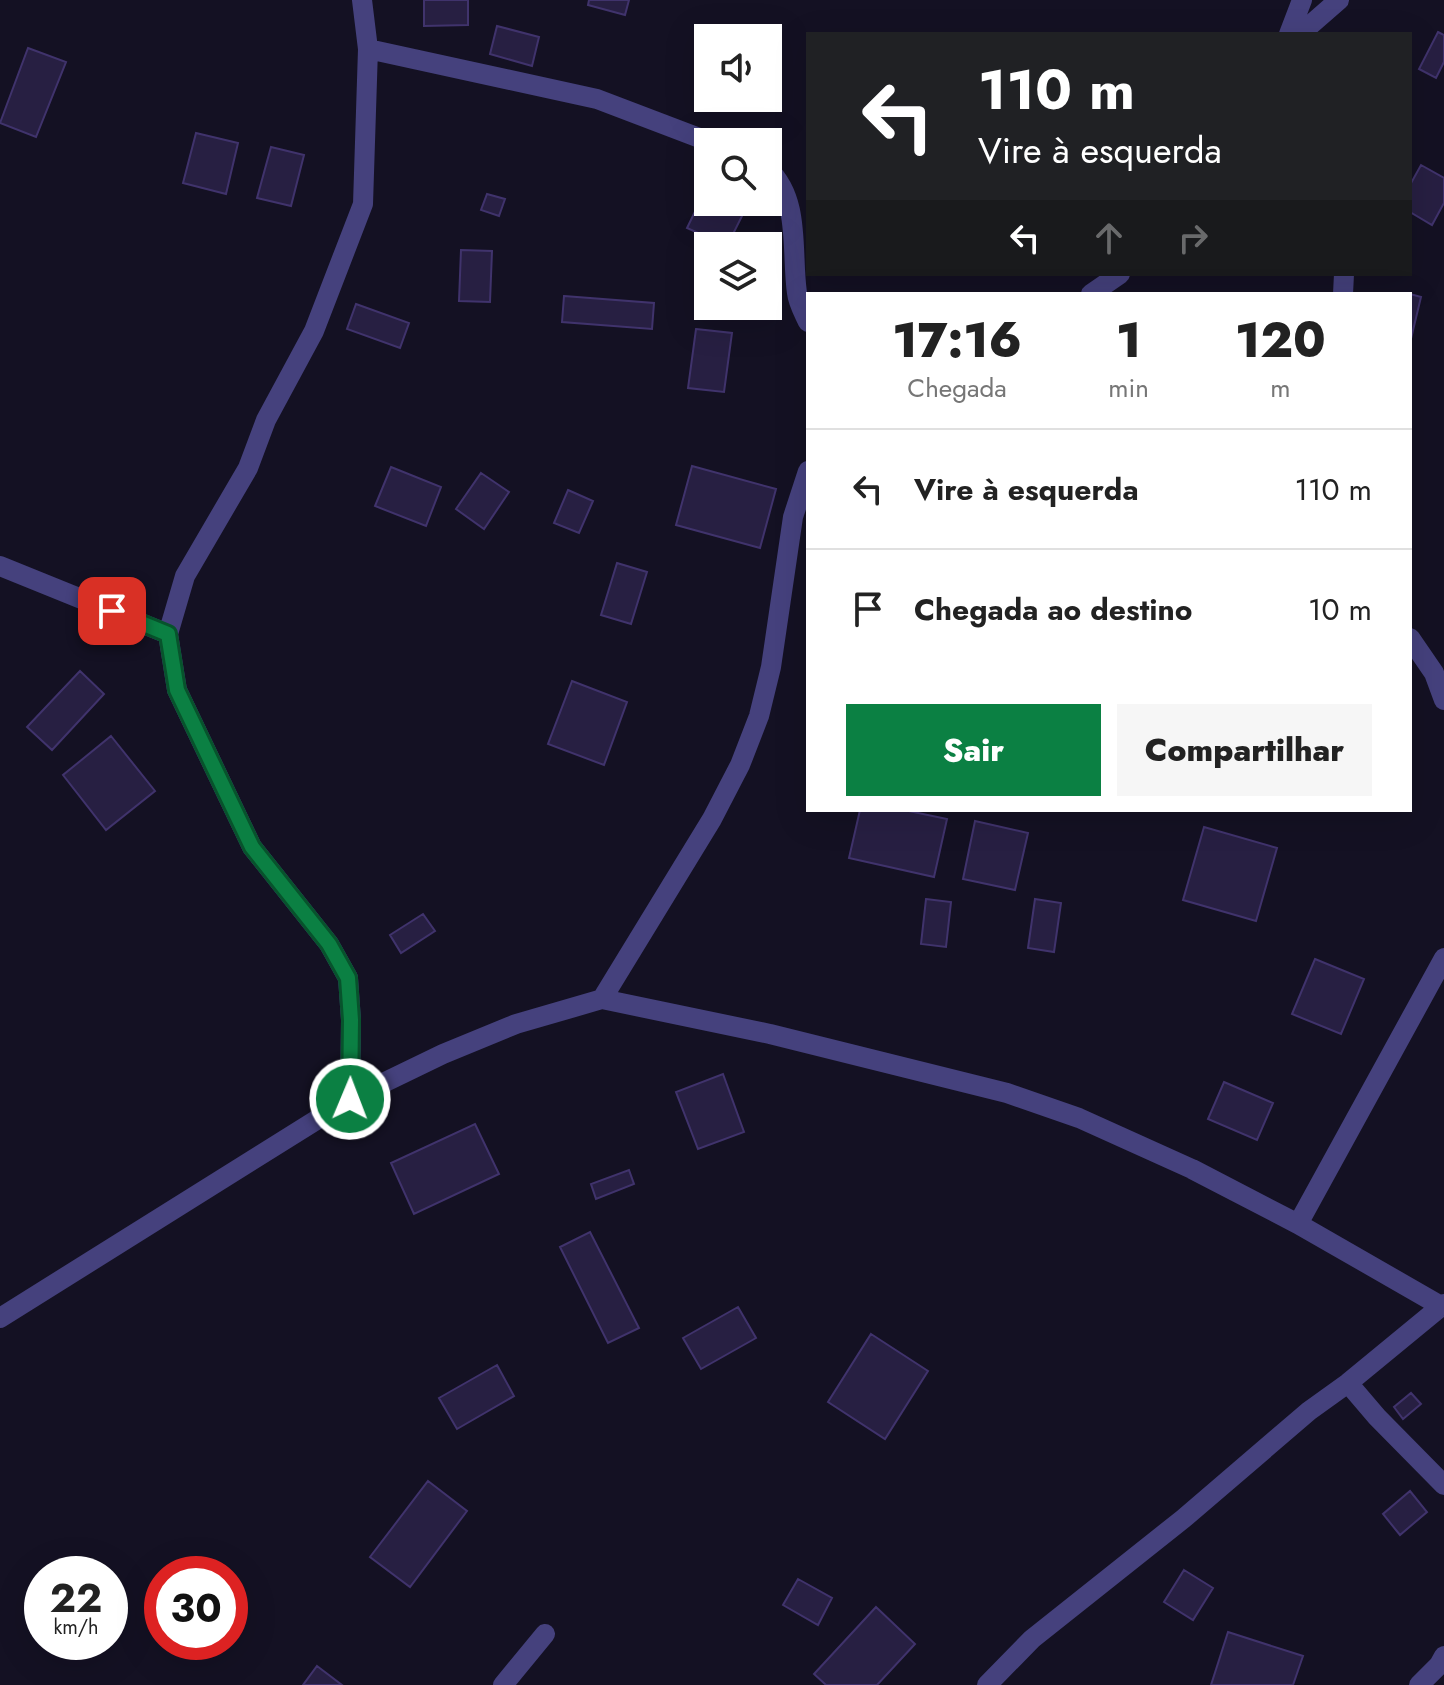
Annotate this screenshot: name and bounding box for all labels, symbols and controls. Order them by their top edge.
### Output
map controls [694,24,782,320]
button: sound [694,24,782,112]
text: 110 m [978,49,1135,130]
icon: left [846,64,950,168]
text: Vire à esquerda [978,124,1222,176]
button: search [694,128,782,216]
icon: left [1003,216,1047,260]
icon: ahead [1087,216,1131,260]
icon: right [1171,216,1215,260]
button: layers [694,232,782,320]
text: 17:16 [892,306,1022,375]
text: 1 [1116,306,1141,375]
text: 120 [1235,306,1326,375]
text: Chegada [907,369,1007,407]
text: min [1108,369,1149,407]
text: m [1270,369,1291,407]
icon: left [846,467,890,511]
text: Vire à esquerda [914,468,1139,511]
text: 110 m [1295,468,1372,511]
pin [78,577,146,645]
icon: arrive [846,587,890,631]
text: Chegada ao destino [914,588,1192,631]
text: 10 m [1308,588,1372,631]
icon: arrive [90,589,134,633]
button: Sair [846,704,1101,796]
button: Compartilhar [1117,704,1372,796]
position arrow [308,1057,392,1141]
speed limit sign: 30 [144,1556,248,1660]
text: 22 [50,1569,102,1627]
text: km/h [53,1613,99,1642]

